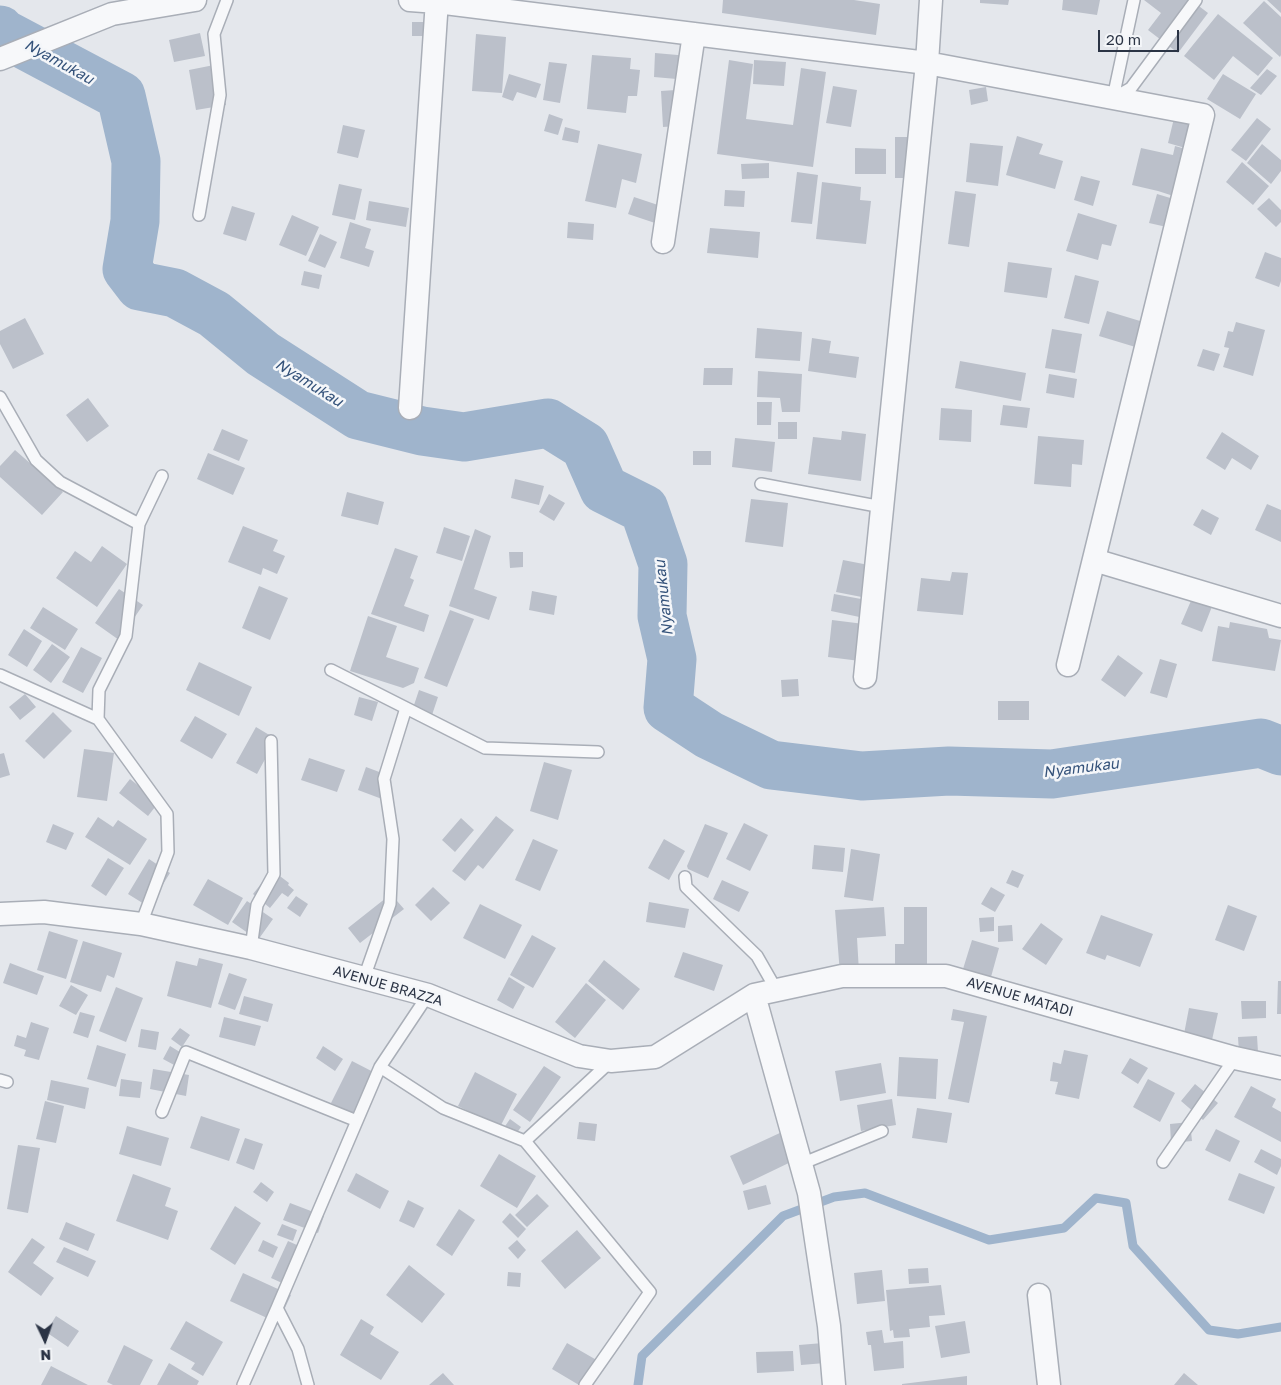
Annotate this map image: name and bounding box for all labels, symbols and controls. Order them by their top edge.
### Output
scale bar [1101,20,1182,52]
text: 20 m [1106,30,1141,48]
water label: Nyamukau [21,36,97,88]
water label: Nyamukau [272,355,346,411]
water label: Nyamukau [651,559,677,637]
water label: Nyamukau [1042,754,1120,782]
street label: AVENUE BRAZZA [331,962,445,1010]
street label: AVENUE MATADI [965,974,1075,1020]
north arrow [20,1315,70,1365]
text: N [40,1347,52,1364]

